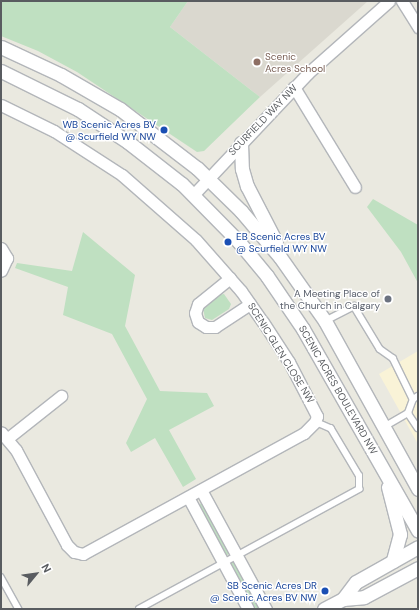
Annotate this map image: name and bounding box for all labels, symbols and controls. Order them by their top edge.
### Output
place label: Scenic Acres School [265,50,325,74]
marker: Scenic Acres School [252,57,262,67]
street label: SCURFIELD WAY NW [226,82,300,158]
place label: WB Scenic Acres BV @ Scurfield WY NW [62,118,156,142]
marker: WB Scenic Acres BV @ Scurfield WY NW [159,125,169,135]
place label: EB Scenic Acres BV @ Scurfield WY NW [236,230,327,254]
marker: EB Scenic Acres BV @ Scurfield WY NW [223,237,233,247]
place label: A Meeting Place of the Church in Calgary [280,287,380,310]
marker: A Meeting Place of the Church in Calgary [383,294,393,304]
street label: SCENIC GLEN CLOSE NW [245,301,317,405]
street label: SCENIC ACRES BOULEVARD NW [296,323,380,457]
north arrow [16,554,56,594]
text: N [38,561,55,575]
place label: SB Scenic Acres DR @ Scenic Acres BV NW [210,579,317,602]
marker: SB Scenic Acres DR @ Scenic Acres BV NW [320,586,330,596]

